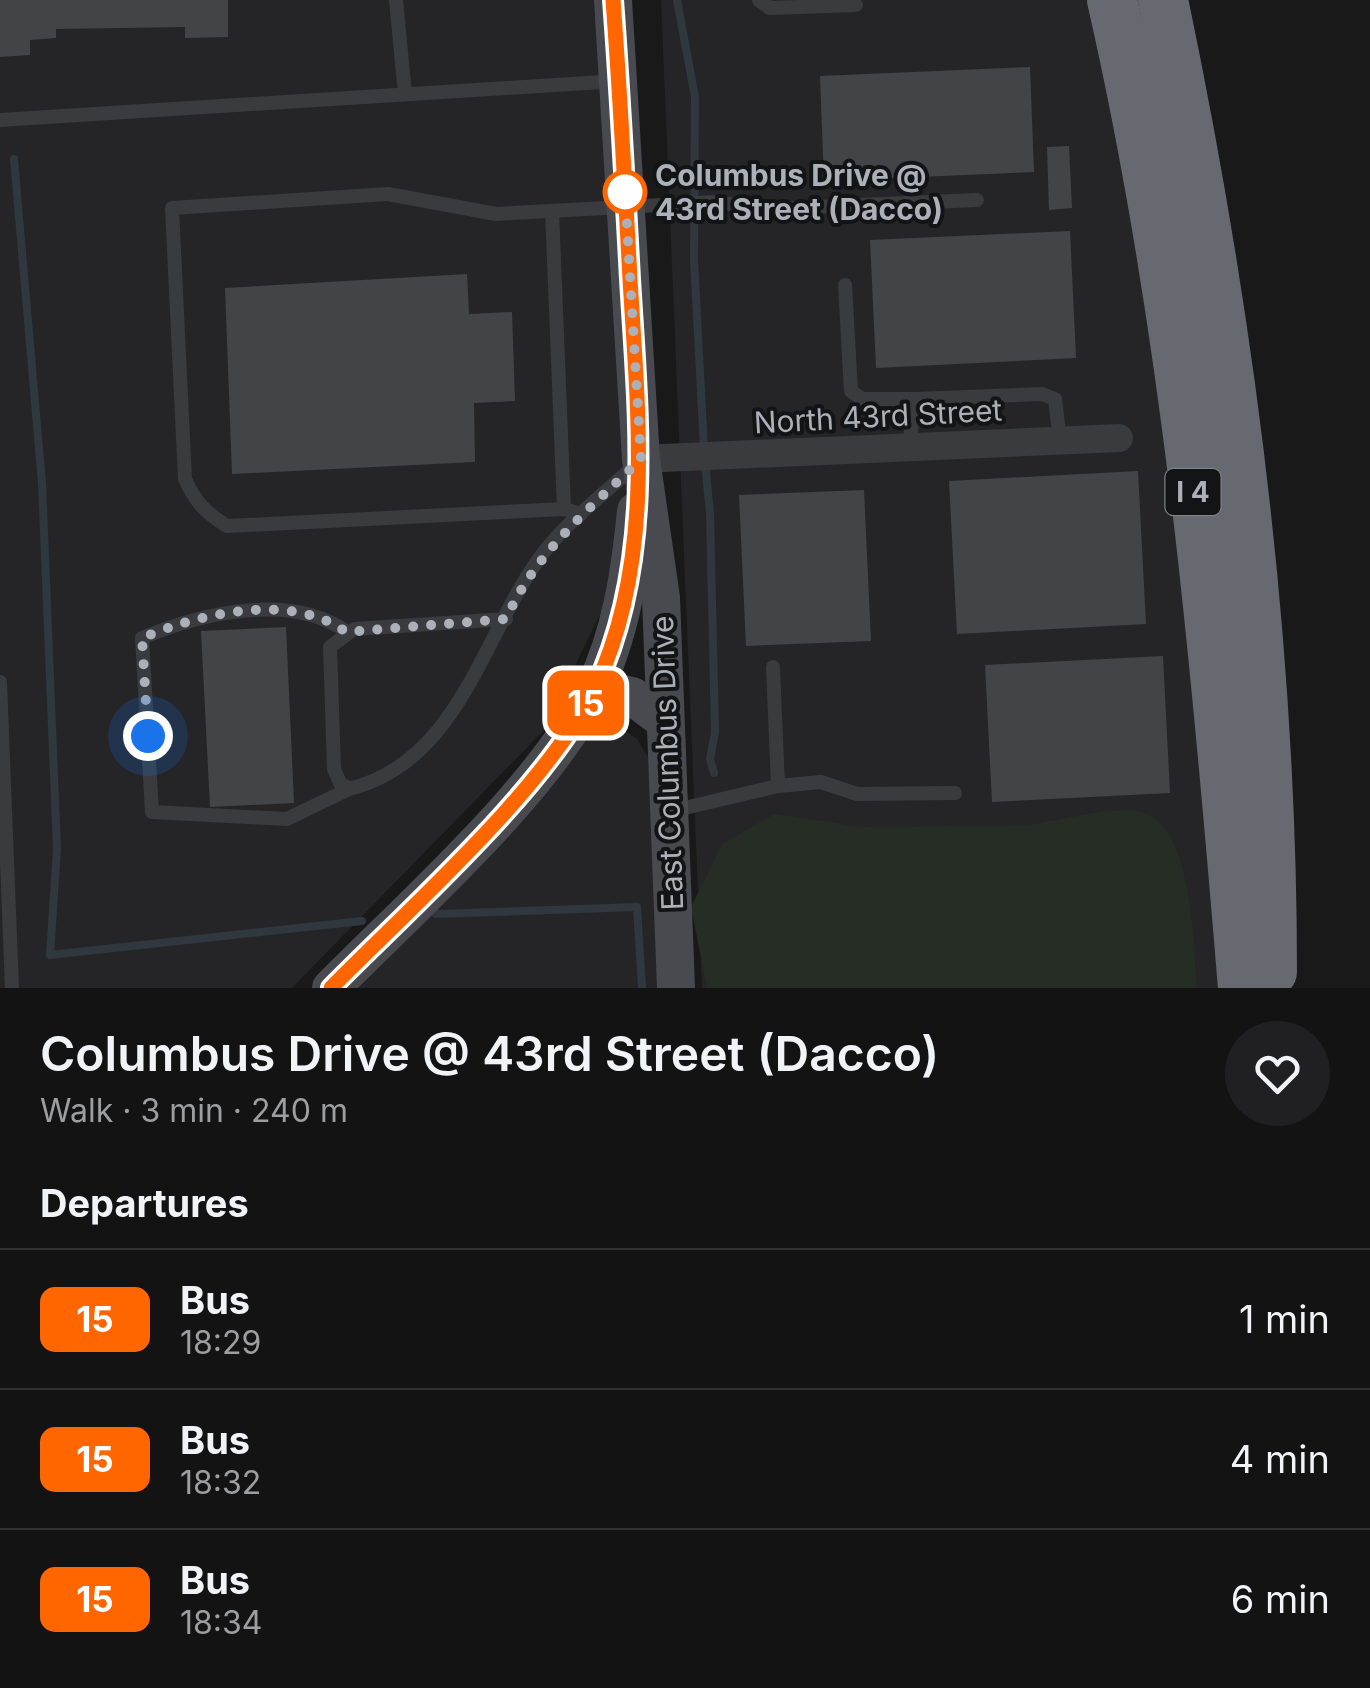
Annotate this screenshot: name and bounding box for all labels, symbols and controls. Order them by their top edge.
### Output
place label: Columbus Drive @ 43rd Street (Dacco) [655,157,943,227]
marker: Columbus Drive @ 43rd Street (Dacco) [604,171,646,213]
street label: North 43rd Street [753,392,1003,440]
road number: I 4 [1166,469,1220,515]
street label: East Columbus Drive [644,615,690,911]
line badge: 15 [541,670,631,736]
text: 15 [567,682,605,724]
your location [123,711,173,761]
button: heart [1225,1021,1330,1126]
text: Columbus Drive @ 43rd Street (Dacco) [40,1024,939,1083]
text: Walk · 3 min · 240 m [40,1091,348,1130]
text: Departures [40,1180,249,1226]
text: Bus [180,1277,250,1323]
text: 1 min [1239,1296,1330,1342]
text: 15 [76,1298,114,1340]
text: 18:29 [180,1323,261,1362]
text: Bus [180,1417,250,1463]
text: 4 min [1230,1436,1330,1482]
text: 15 [76,1438,114,1480]
text: 18:32 [180,1463,261,1502]
text: Bus [180,1557,250,1603]
text: 6 min [1231,1576,1330,1622]
text: 15 [76,1578,114,1620]
text: 18:34 [180,1603,262,1642]

